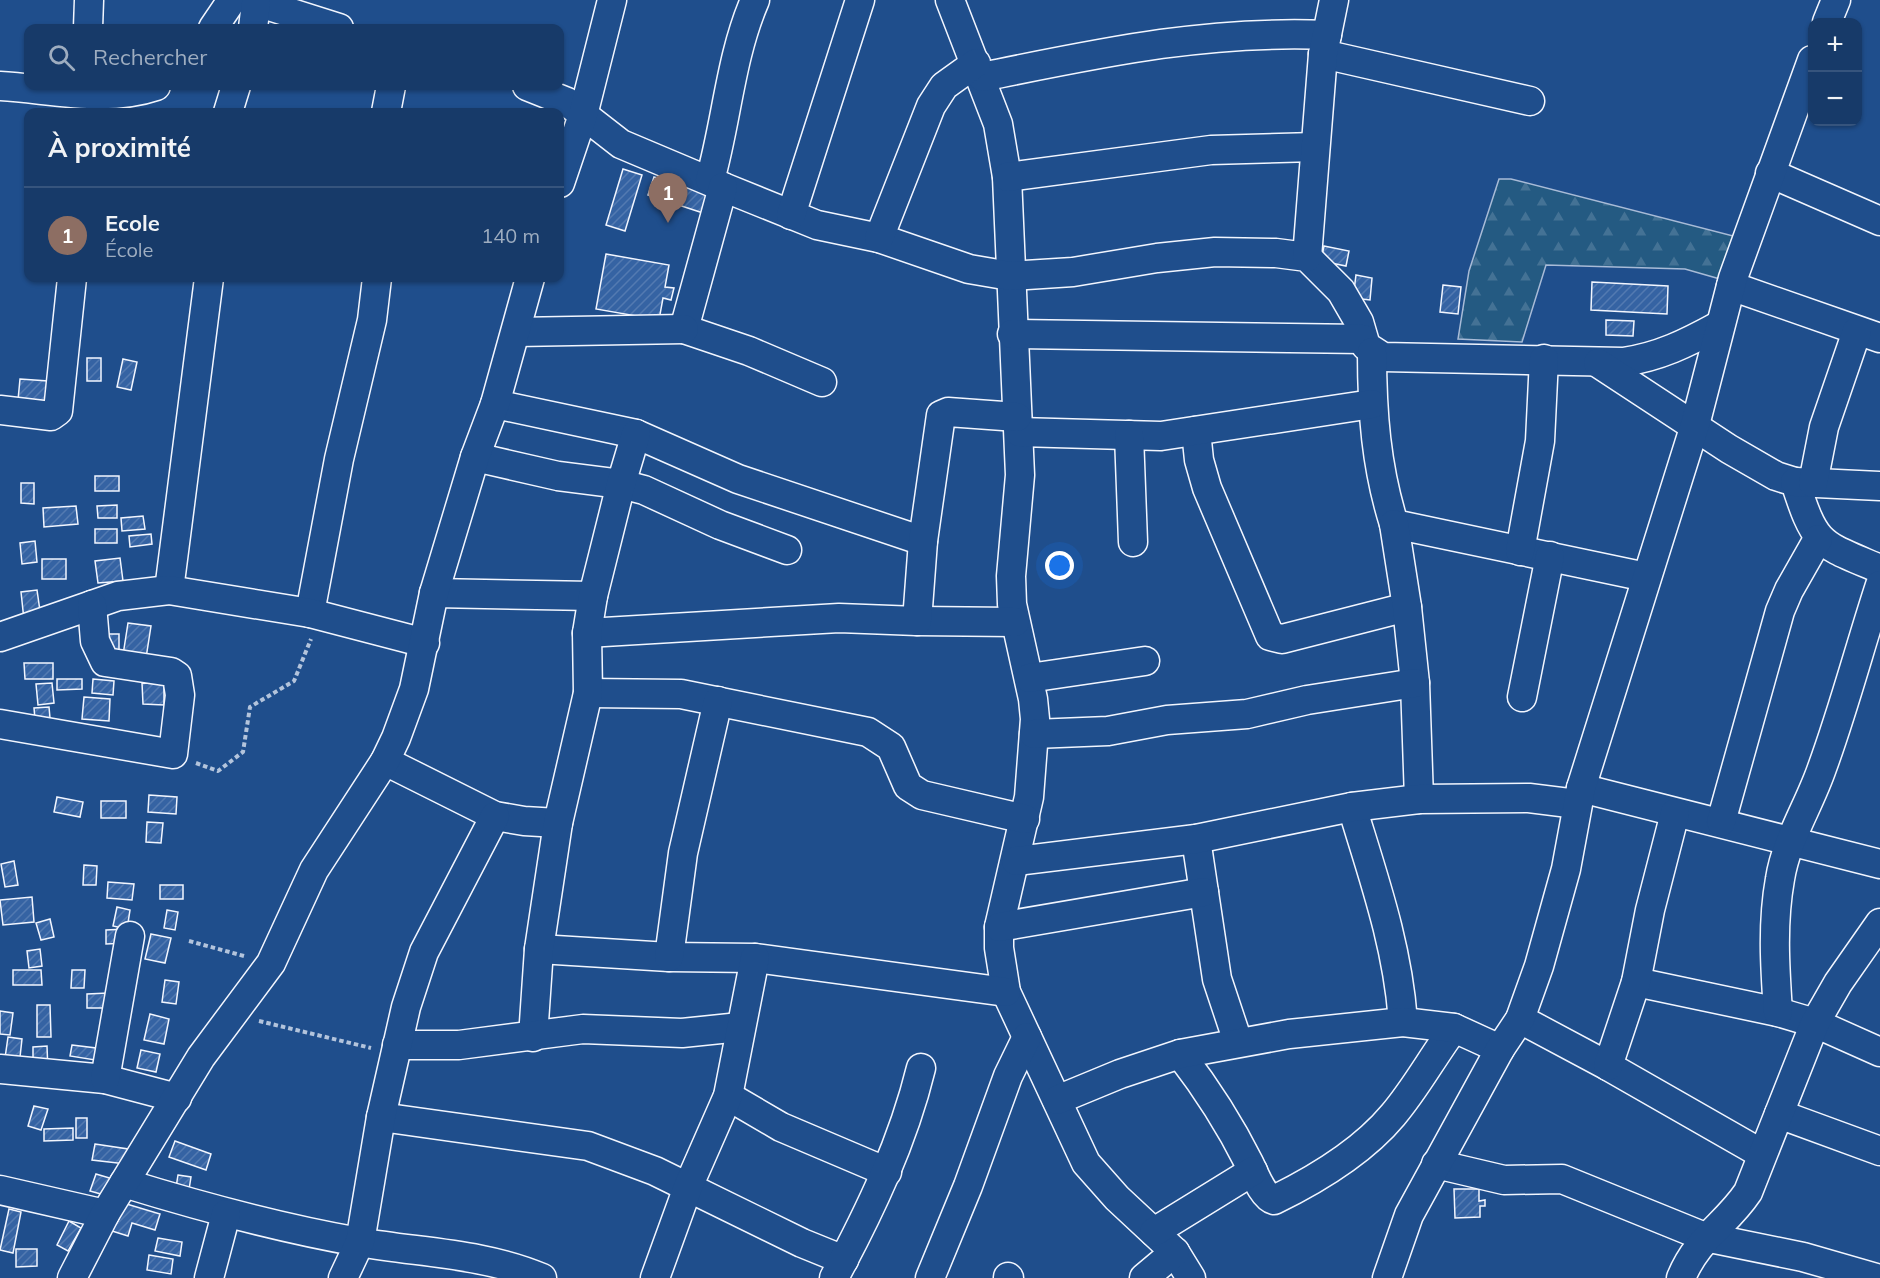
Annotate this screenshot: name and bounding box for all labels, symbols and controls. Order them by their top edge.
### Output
map controls [1808,18,1862,126]
button: + [1808,18,1862,72]
search box [24,24,564,90]
icon: search [45,41,78,74]
text: Rechercher [93,43,207,71]
button: − [1808,72,1862,126]
text: À proximité [48,131,191,164]
pin: 1 [648,174,688,223]
text: Ecole [105,209,160,237]
text: 1 [62,223,74,248]
text: 140 m [481,223,540,248]
text: École [105,237,153,262]
your location [1045,551,1074,580]

